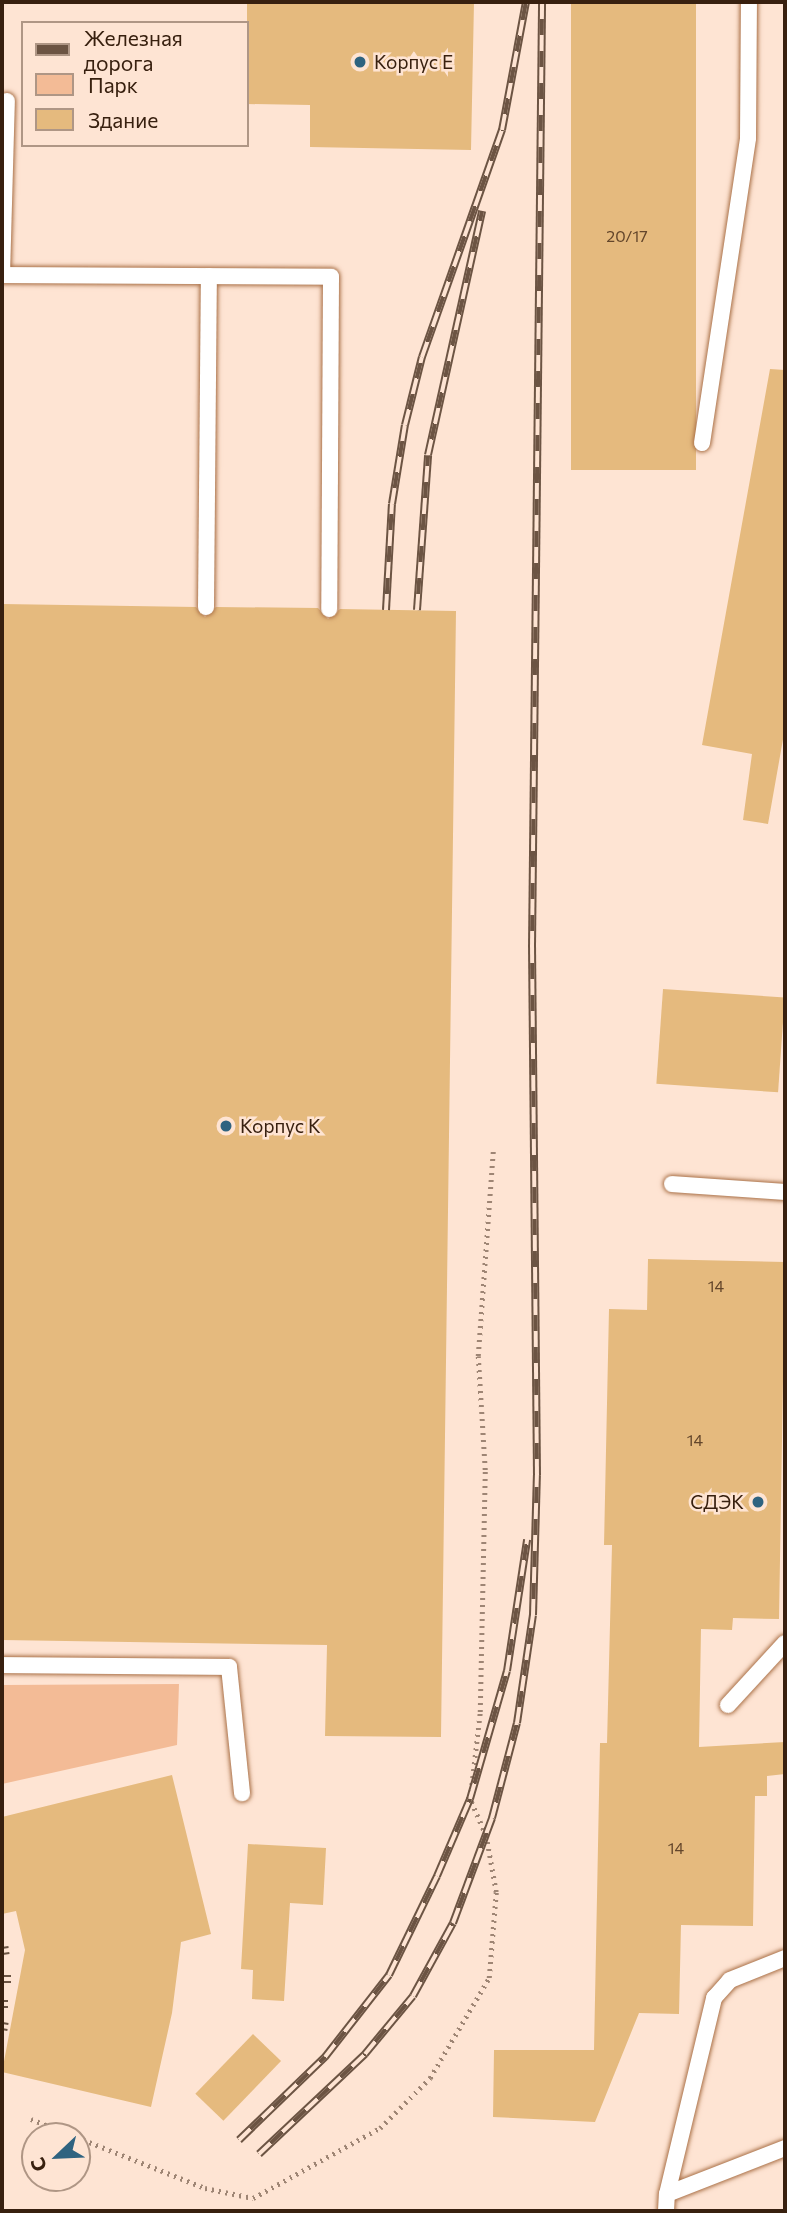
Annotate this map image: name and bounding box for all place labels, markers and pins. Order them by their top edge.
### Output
place label: Корпус Е [374,51,453,73]
marker: Корпус Е [352,54,368,70]
place label: Корпус К [240,1115,321,1137]
marker: Корпус К [218,1118,234,1134]
place label: СДЭК [690,1491,744,1513]
marker: СДЭК [750,1494,766,1510]

